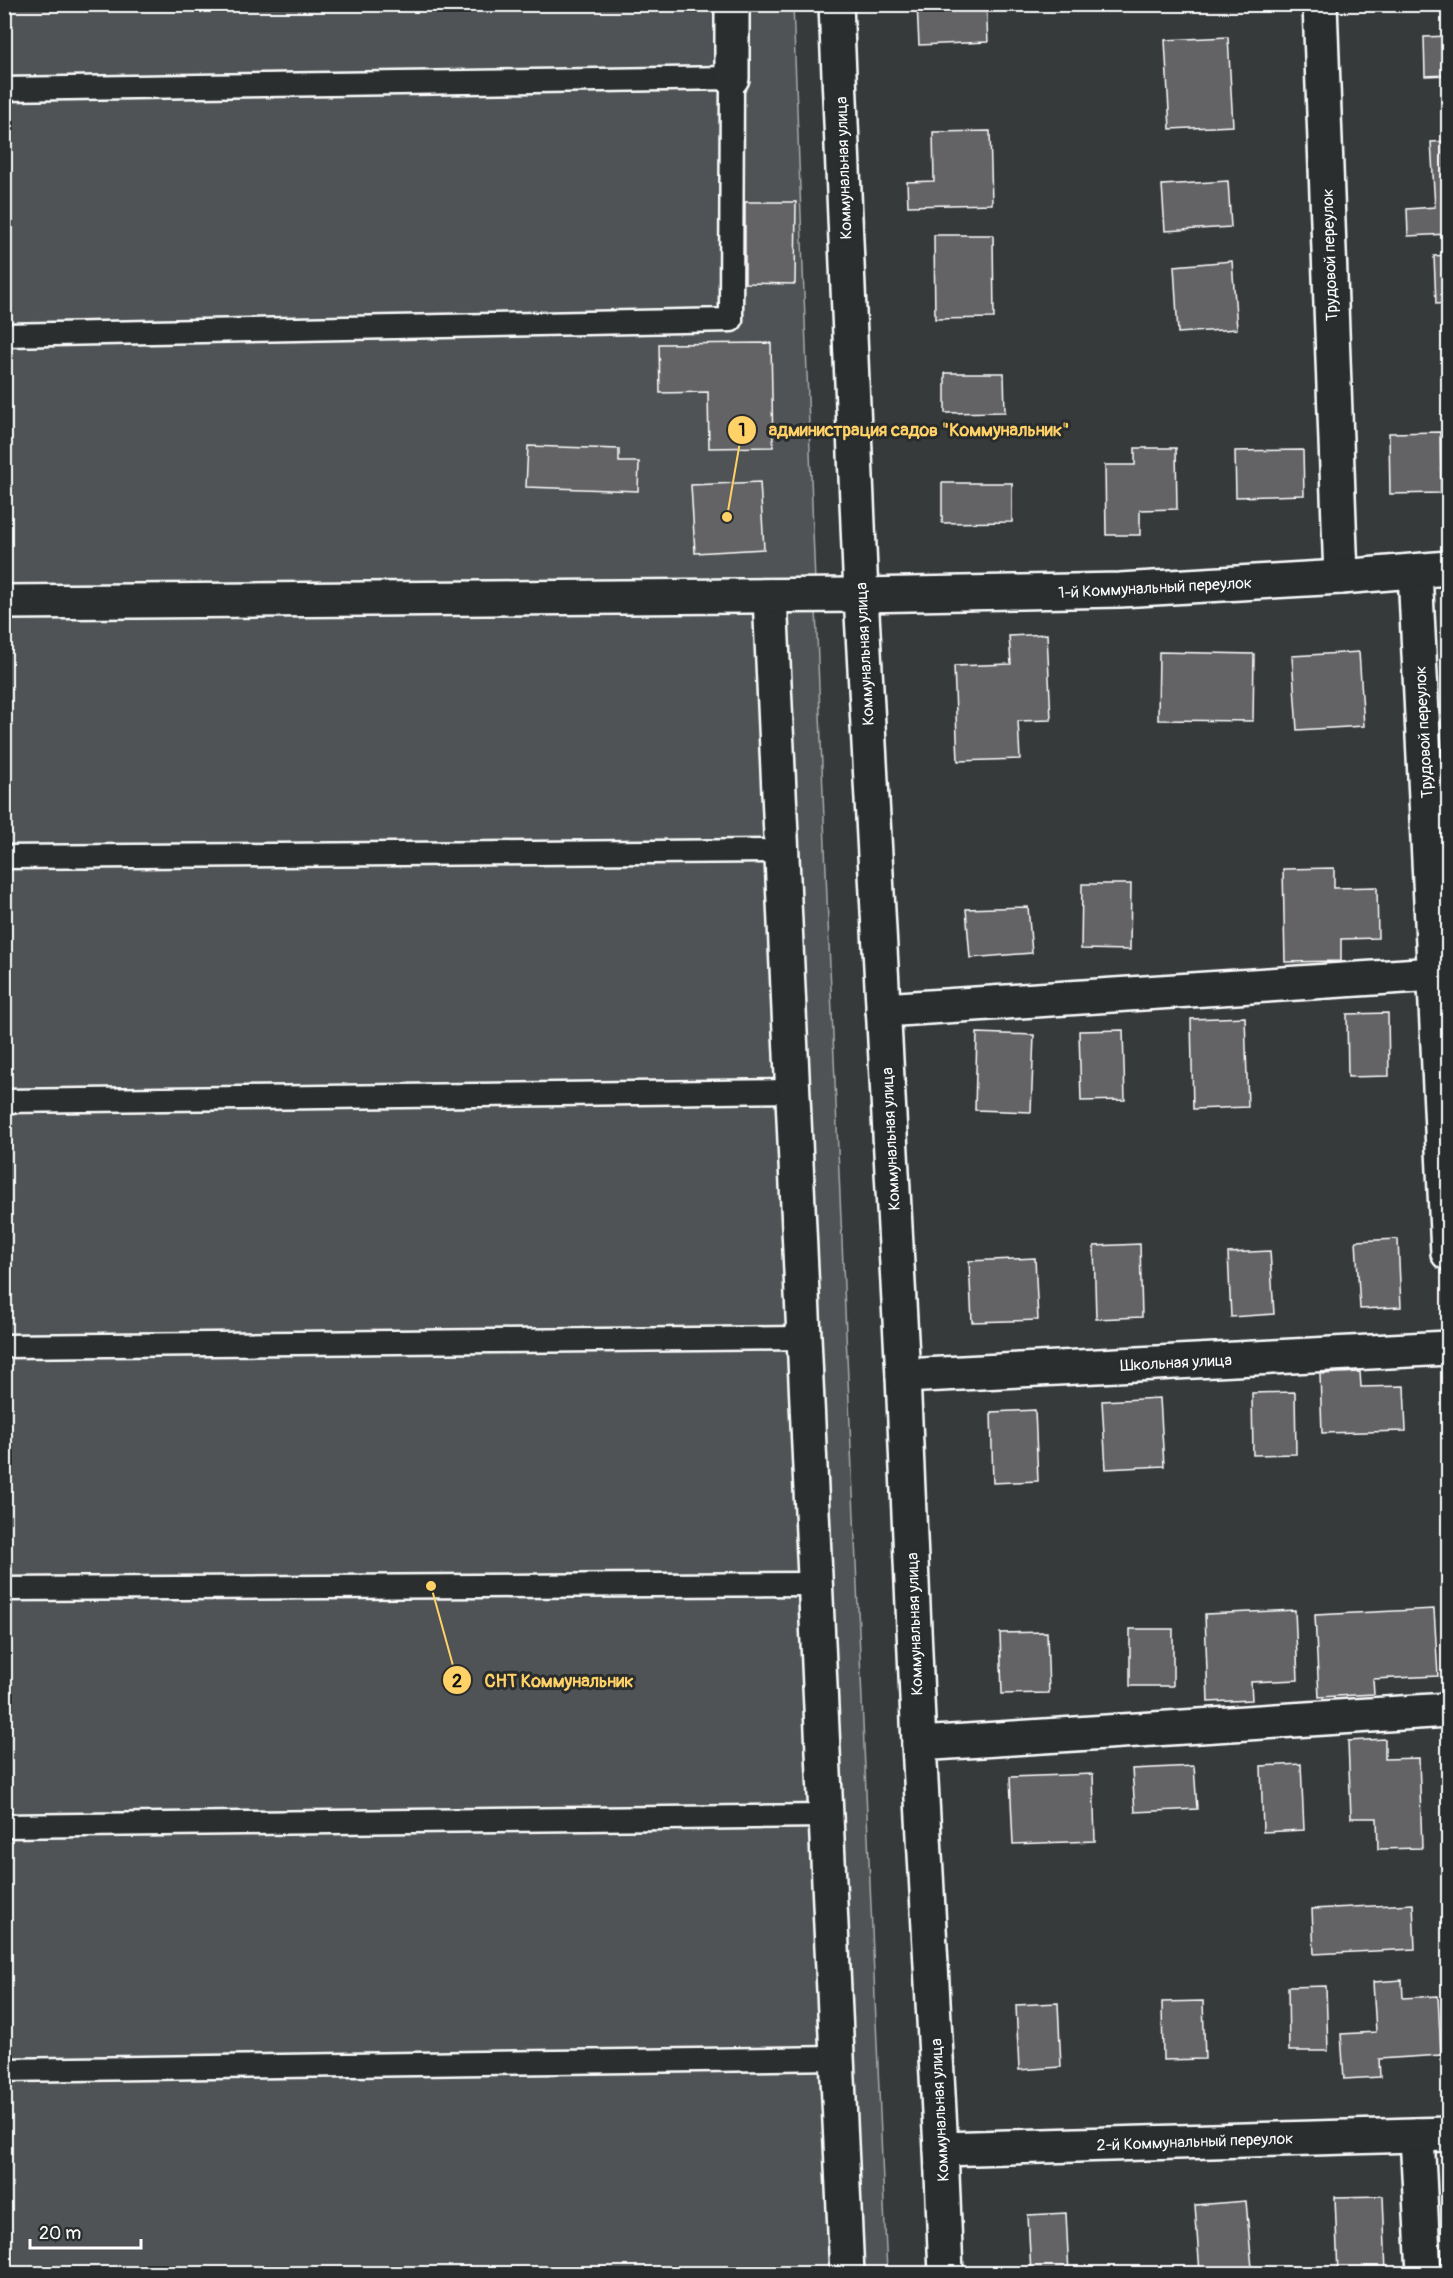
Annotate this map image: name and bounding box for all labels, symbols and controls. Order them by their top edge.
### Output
street label: Коммунальная улица [832,96,856,240]
street label: Трудовой переулок [1318,188,1342,322]
callout: администрация садов "Коммунальник" [727,412,1082,448]
text: 1 [738,419,746,442]
text: администрация садов "Коммунальник" [769,419,1069,442]
street label: 1-й Коммунальный переулок [1058,573,1253,603]
street label: Коммунальная улица [851,582,879,726]
street label: Трудовой переулок [1411,665,1437,799]
street label: Коммунальная улица [877,1067,905,1211]
street label: Школьная улица [1120,1350,1232,1376]
street label: Коммунальная улица [903,1552,927,1696]
callout: СНТ Коммунальник [442,1662,645,1698]
text: 2 [452,1670,462,1693]
text: СНТ Коммунальник [484,1670,634,1693]
street label: Коммунальная улица [926,2038,954,2182]
street label: 2-й Коммунальный переулок [1096,2129,1294,2155]
scale bar [30,2212,141,2250]
text: 20 m [39,2222,81,2245]

